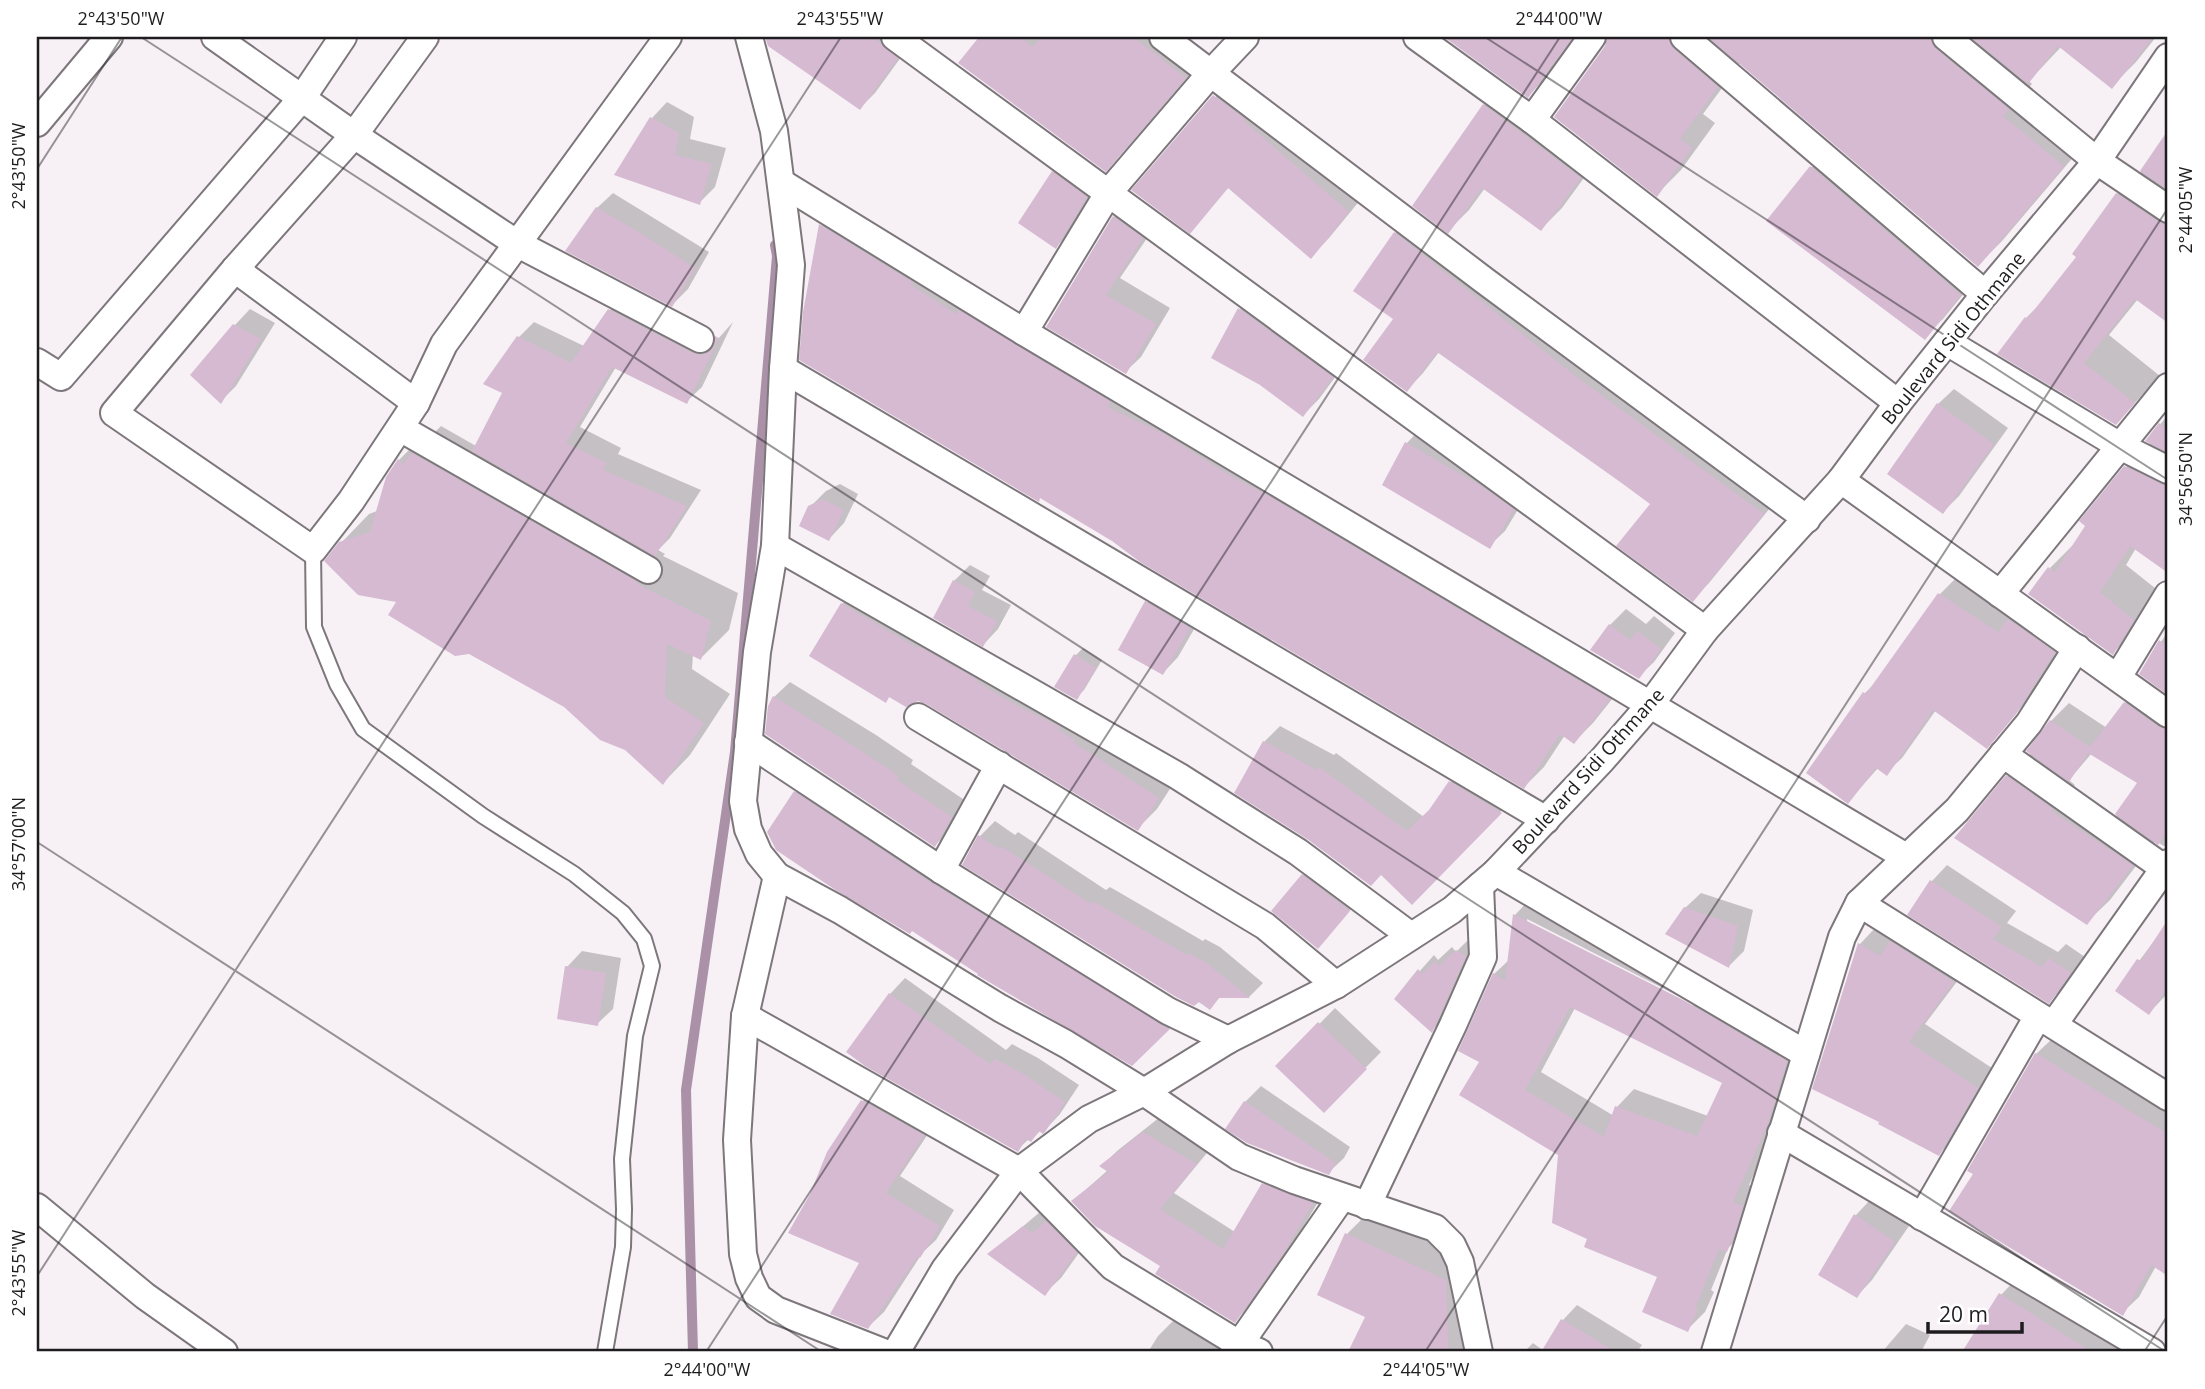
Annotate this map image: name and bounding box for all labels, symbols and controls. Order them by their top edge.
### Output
text: 2°43'50"W [78,6,165,30]
text: 2°43'55"W [797,6,884,30]
text: 2°44'00"W [1516,6,1603,30]
text: 2°43'50"W [6,122,30,209]
text: 2°44'05"W [2173,166,2197,253]
street label: Boulevard Sidi Othmane [1875,246,2031,430]
text: 34°56'50"N [2173,432,2197,526]
street label: Boulevard Sidi Othmane [1506,682,1670,860]
text: 34°57'00"N [6,797,30,891]
text: 2°43'55"W [6,1229,30,1316]
scale bar [1928,1291,2023,1335]
text: 20 m [1939,1300,1988,1328]
text: 2°44'00"W [664,1357,751,1381]
text: 2°44'05"W [1383,1357,1470,1381]

